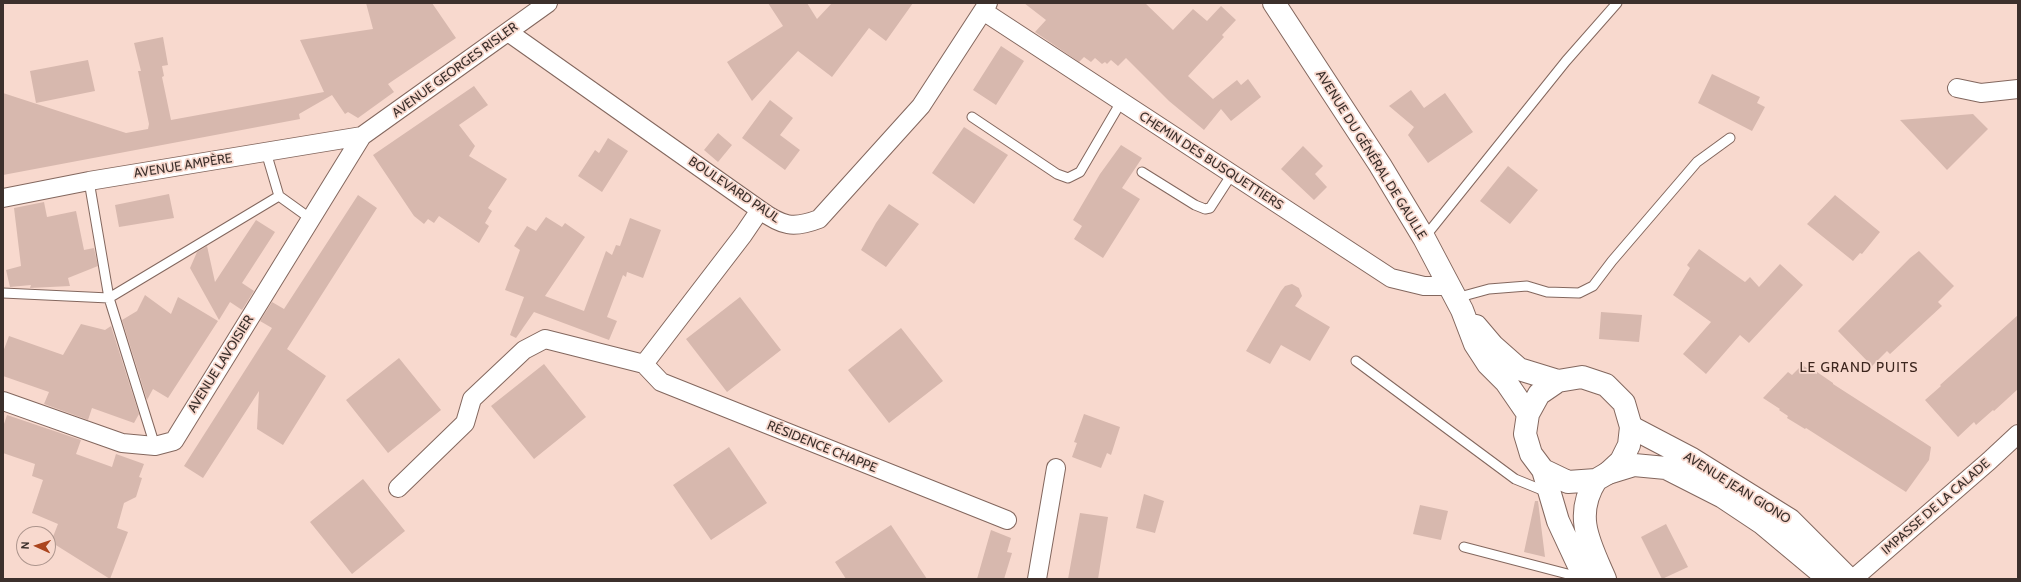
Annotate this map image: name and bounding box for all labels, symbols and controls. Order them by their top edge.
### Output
street label: AVENUE GEORGES RISLER [389,19,521,121]
street label: AVENUE DU GÉNÉRAL DE GAULLE [1312,68,1430,242]
street label: CHEMIN DES BUSQUETTIERS [1136,109,1286,213]
street label: AVENUE AMPÈRE [133,151,233,181]
street label: BOULEVARD PAUL [685,154,783,226]
street label: AVENUE LAVOISIER [185,312,257,416]
district label: LE GRAND PUITS [1800,360,1918,376]
street label: RÉSIDENCE CHAPPE [765,418,879,476]
street label: AVENUE JEAN GIONO [1681,449,1793,527]
street label: IMPASSE DE LA CALADE [1879,456,1993,558]
north arrow [16,526,56,566]
text: N [18,541,32,550]

